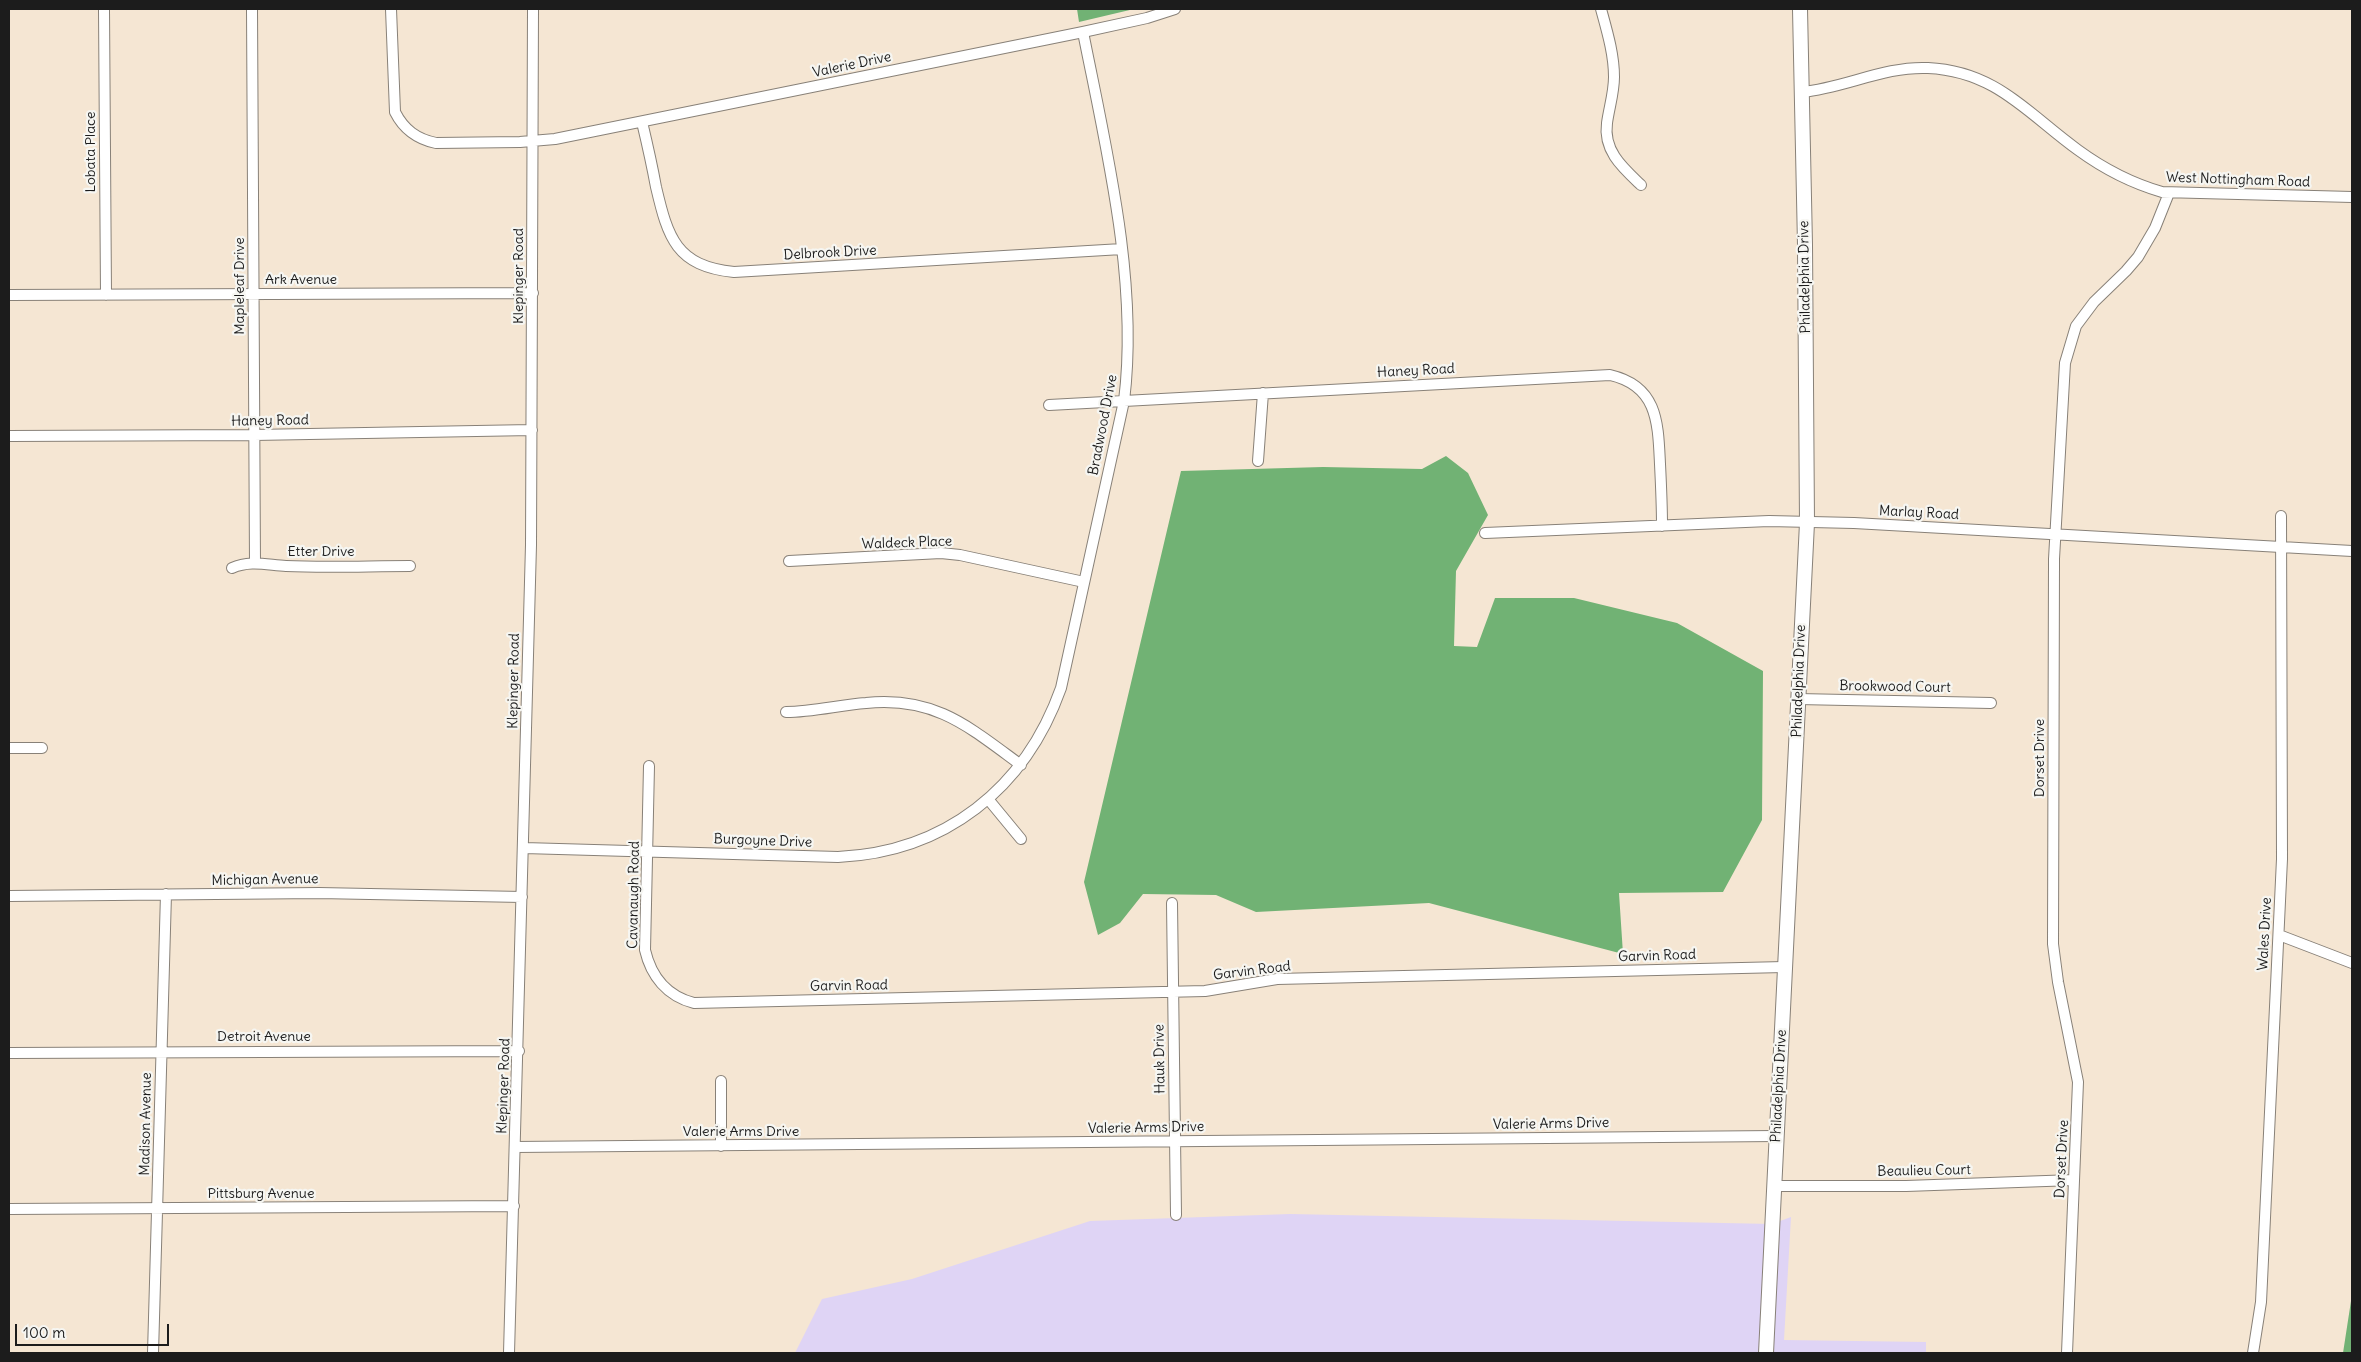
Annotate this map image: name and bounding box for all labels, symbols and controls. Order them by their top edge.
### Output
street label: Valerie Drive [811,48,893,82]
street label: Lobata Place [83,112,99,192]
street label: West Nottingham Road [2166,169,2310,191]
street label: Philadelphia Drive [1796,220,1814,334]
street label: Klepinger Road [511,228,527,324]
street label: Mapleleaf Drive [232,237,248,335]
street label: Delbrook Drive [783,242,877,264]
street label: Ark Avenue [265,272,337,288]
street label: Haney Road [1377,361,1455,381]
street label: Bradwood Drive [1085,373,1121,477]
street label: Haney Road [231,412,309,430]
street label: Marlay Road [1879,503,1959,523]
street label: Waldeck Place [861,533,953,553]
street label: Etter Drive [287,544,355,560]
street label: Philadelphia Drive [1789,624,1809,738]
street label: Klepinger Road [505,633,523,729]
street label: Brookwood Court [1839,678,1951,696]
street label: Dorset Drive [2032,719,2048,797]
street label: Burgoyne Drive [713,831,813,851]
street label: Cavanaugh Road [625,841,643,949]
street label: Michigan Avenue [211,871,319,889]
street label: Wales Drive [2255,897,2275,971]
street label: Garvin Road [1618,946,1696,966]
street label: Garvin Road [1212,958,1292,984]
street label: Garvin Road [810,977,888,995]
street label: Hauk Drive [1151,1024,1169,1094]
street label: Detroit Avenue [217,1029,311,1045]
street label: Philadelphia Drive [1768,1029,1790,1143]
street label: Klepinger Road [494,1038,514,1134]
street label: Madison Avenue [137,1072,155,1176]
street label: Valerie Arms Drive [1493,1115,1609,1133]
street label: Valerie Arms Drive [1088,1119,1204,1137]
street label: Dorset Drive [2052,1119,2072,1199]
street label: Valerie Arms Drive [683,1124,799,1140]
street label: Beaulieu Court [1877,1162,1971,1180]
street label: Pittsburg Avenue [208,1186,314,1202]
scale bar [18,1314,171,1346]
text: 100 m [23,1323,65,1342]

